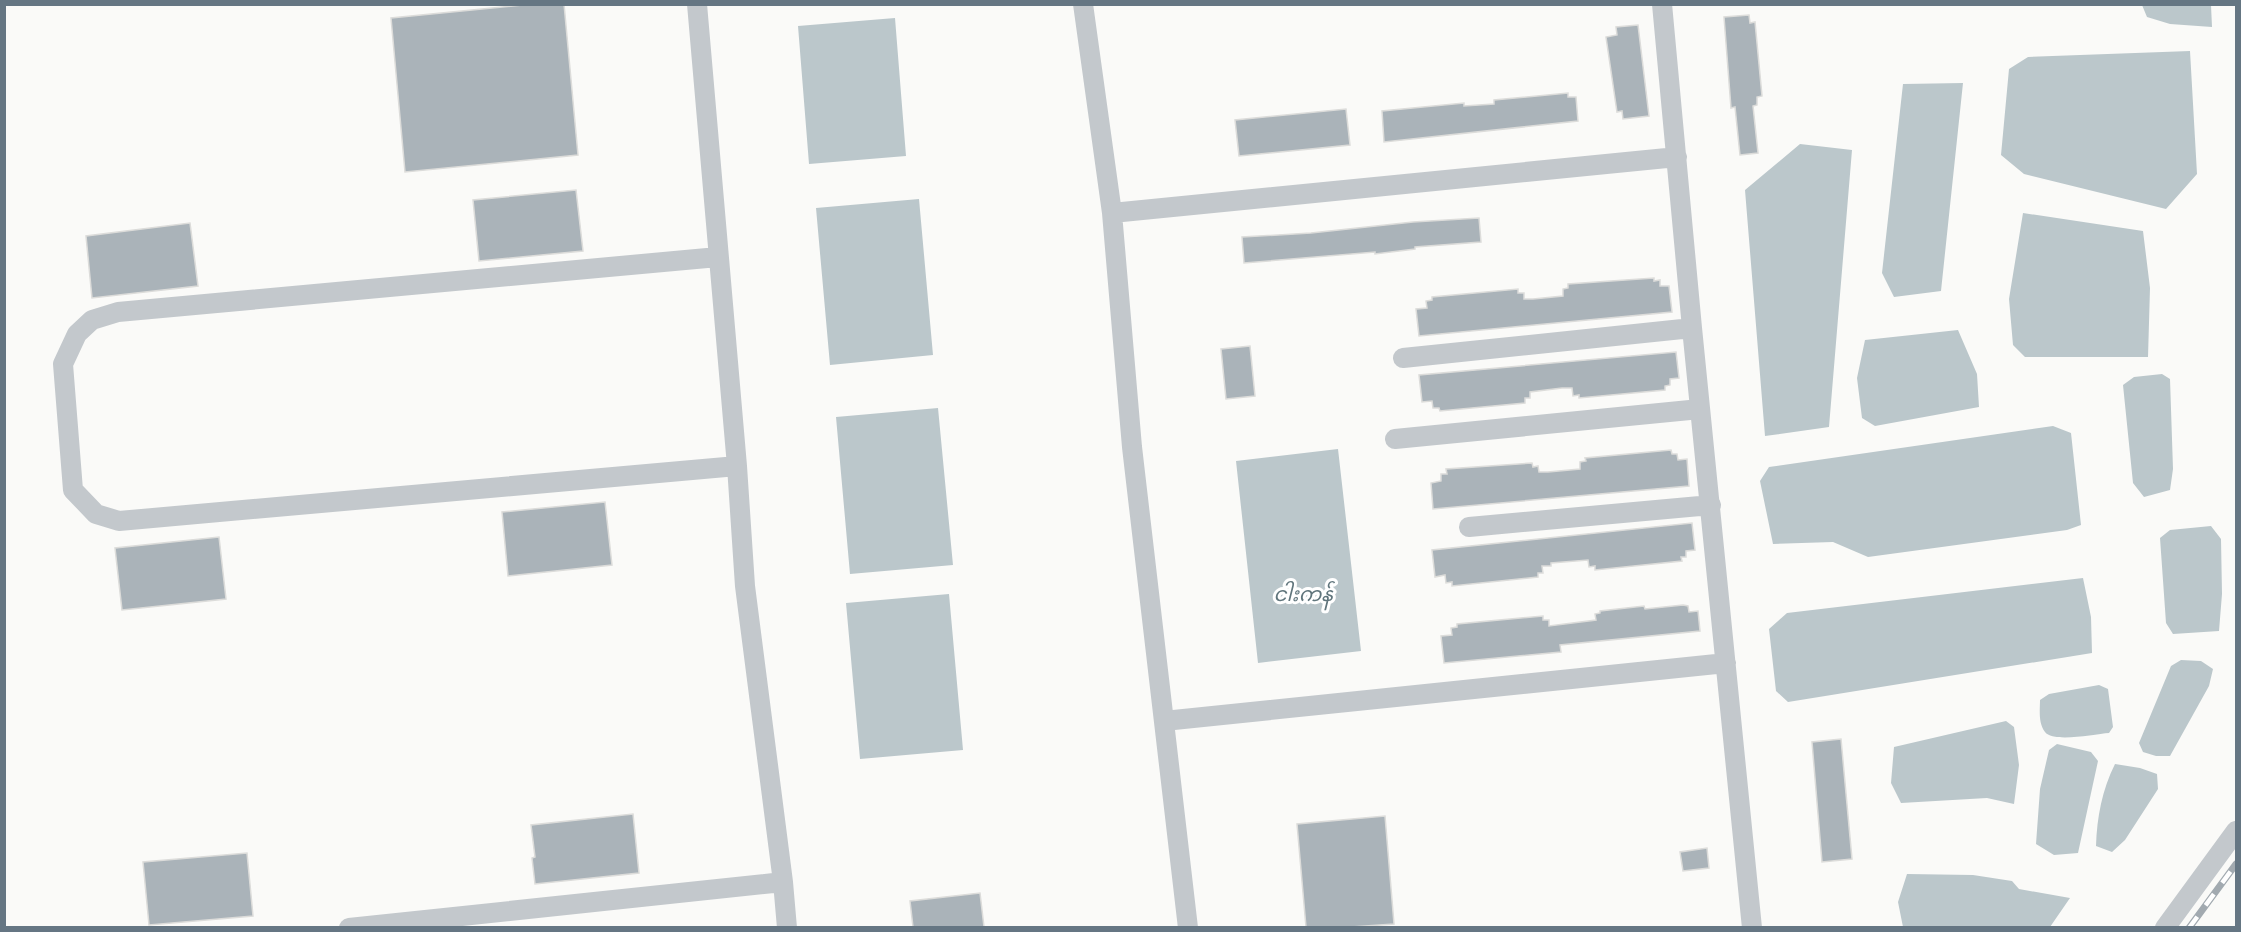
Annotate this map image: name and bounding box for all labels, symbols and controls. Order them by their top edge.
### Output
water label: ငါးကန် [1273,578,1335,611]

